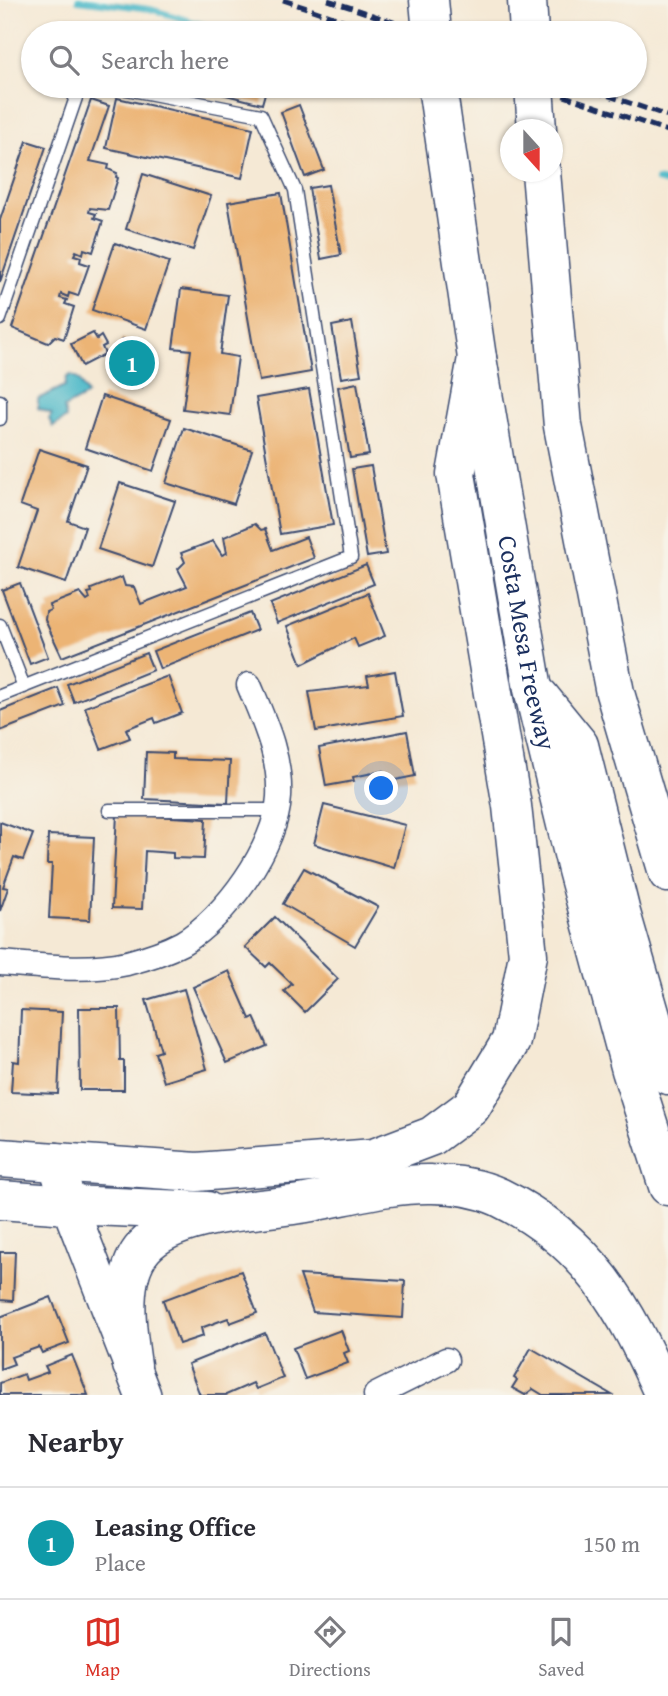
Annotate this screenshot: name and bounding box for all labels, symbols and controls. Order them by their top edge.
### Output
search box [21,21,647,98]
text: Search here [101,40,229,79]
icon: search [45,41,83,79]
north arrow [500,119,563,182]
pin: 1 [109,337,155,389]
street label: Costa Mesa Freeway [488,532,567,754]
your location [364,771,398,805]
text: Nearby [28,1419,124,1463]
text: Leasing Office [95,1507,256,1546]
text: 1 [45,1527,57,1560]
text: 150 m [583,1527,640,1560]
text: Place [95,1546,146,1579]
tab: Map [84,1613,122,1683]
tab: Directions [289,1613,371,1683]
tab: Saved [538,1613,584,1683]

